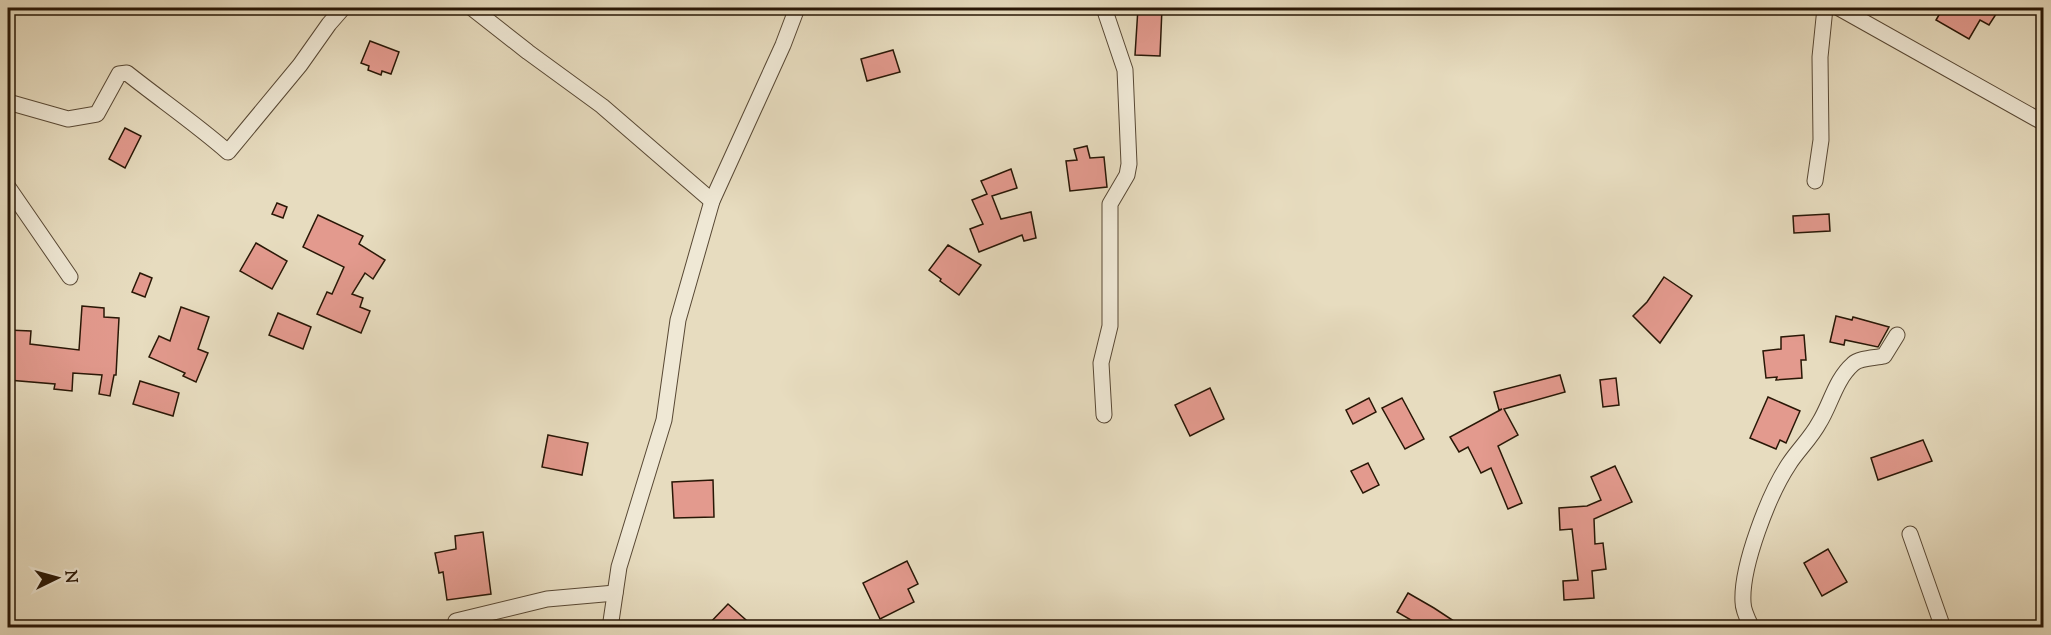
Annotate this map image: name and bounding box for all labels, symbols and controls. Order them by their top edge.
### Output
north arrow [27,548,87,608]
text: N [57,570,81,584]

